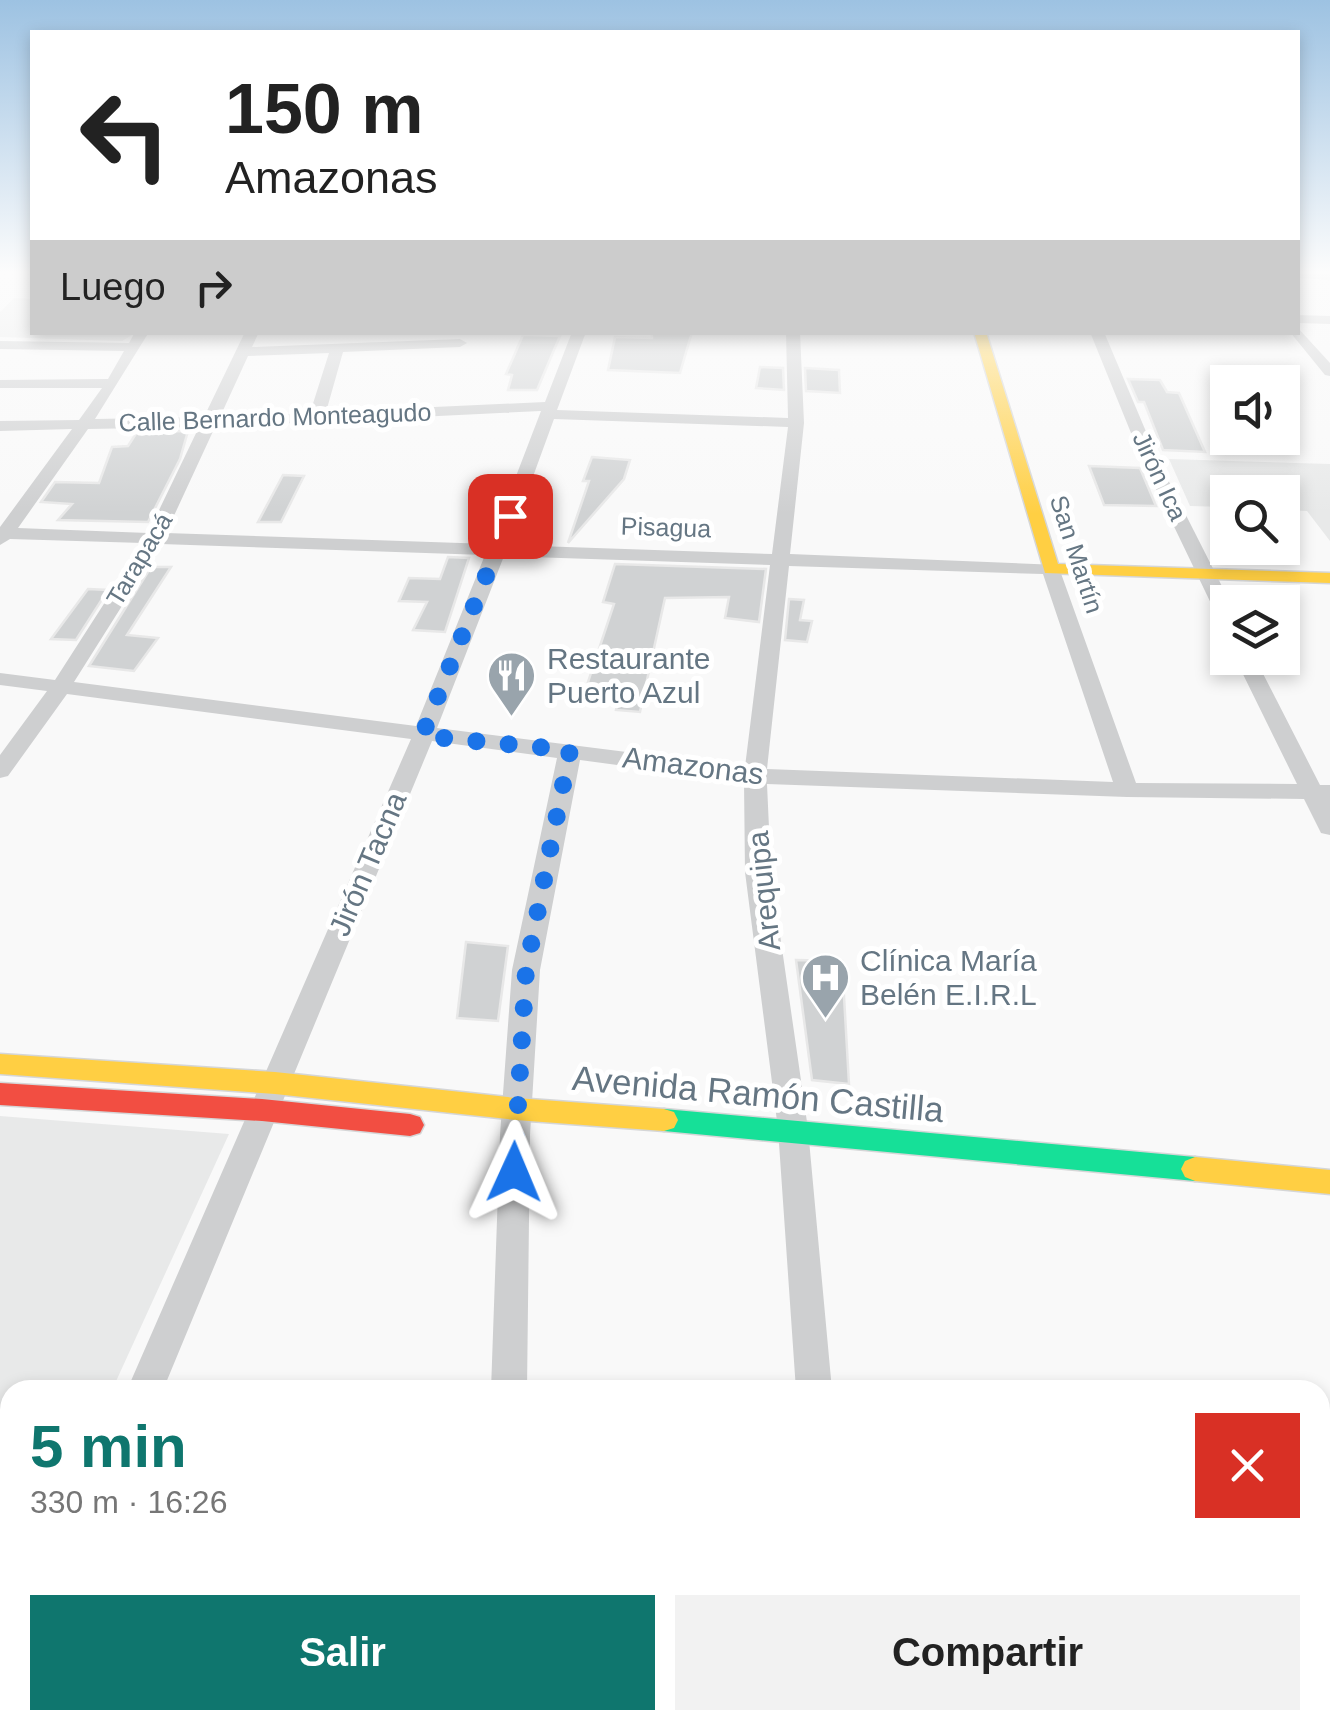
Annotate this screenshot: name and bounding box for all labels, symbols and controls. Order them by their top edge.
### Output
icon: left [60,70,190,200]
text: 150 m [225,70,423,148]
text: Amazonas [225,152,438,203]
icon: right [186,260,241,315]
text: Luego [60,266,166,308]
map controls [1210,365,1300,675]
button: sound [1210,365,1300,455]
street label: Calle Bernardo Monteagudo [118,398,432,436]
street label: Jirón Ica [1127,427,1193,525]
pin [468,474,553,559]
button: search [1210,475,1300,565]
icon: arrive [483,489,538,544]
street label: San Martín [1045,492,1109,616]
street label: Tarapacá [101,508,178,610]
street label: Pisagua [620,511,712,543]
button: layers [1210,585,1300,675]
place label: Restaurante Puerto Azul [547,642,710,709]
restaurant icon: Restaurante Puerto Azul [486,650,538,718]
street label: Amazonas [621,740,765,791]
street label: Jirón Tacna [322,787,413,941]
street label: Arequipa [741,829,786,952]
place label: Clínica María Belén E.I.R.L [860,944,1037,1011]
hospital icon: Clínica María Belén E.I.R.L [799,952,851,1020]
street label: Avenida Ramón Castilla [571,1058,946,1129]
position arrow [462,1120,566,1224]
text: 5 min [30,1413,187,1480]
button: close [1195,1413,1300,1518]
text: 330 m · 16:26 [30,1484,227,1520]
button: Salir [30,1595,655,1710]
button: Compartir [675,1595,1300,1710]

